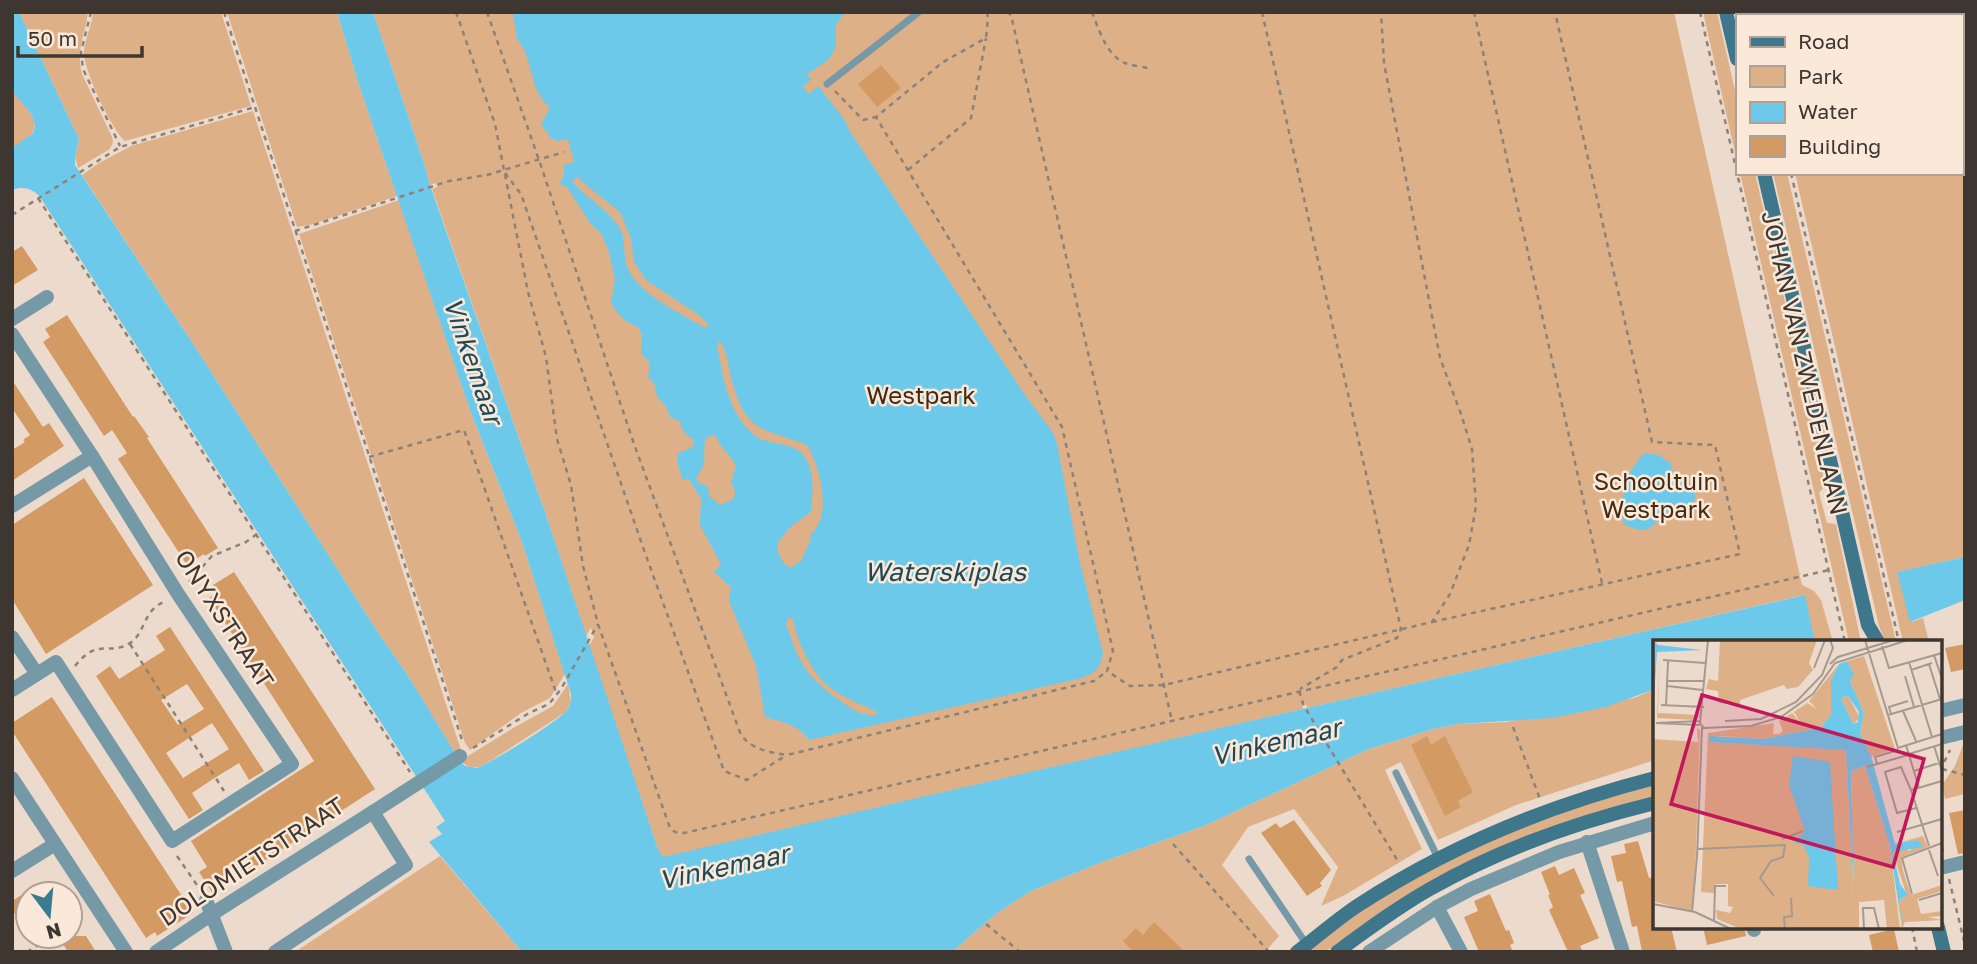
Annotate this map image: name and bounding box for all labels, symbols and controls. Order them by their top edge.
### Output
scale bar [18,14,142,58]
legend [1736,14,1963,175]
text: 50 m [28,25,77,51]
text: Road [1798,28,1849,54]
text: Park [1798,63,1844,89]
text: Water [1798,98,1858,124]
text: Building [1798,133,1881,159]
street label: JOHAN VAN ZWEDENLAAN [1756,208,1855,517]
water label: Vinkemaar [437,293,511,432]
park label: Westpark [866,380,976,409]
park label: Schooltuin Westpark [1594,466,1718,523]
street label: ONYXSTRAAT [170,544,281,693]
water label: Waterskiplas [864,556,1027,587]
inset map [1653,640,1942,929]
water label: Vinkemaar [1208,711,1348,771]
street label: DOLOMIETSTRAAT [153,790,349,931]
water label: Vinkemaar [656,837,796,895]
north arrow [14,880,84,950]
text: N [44,919,64,945]

